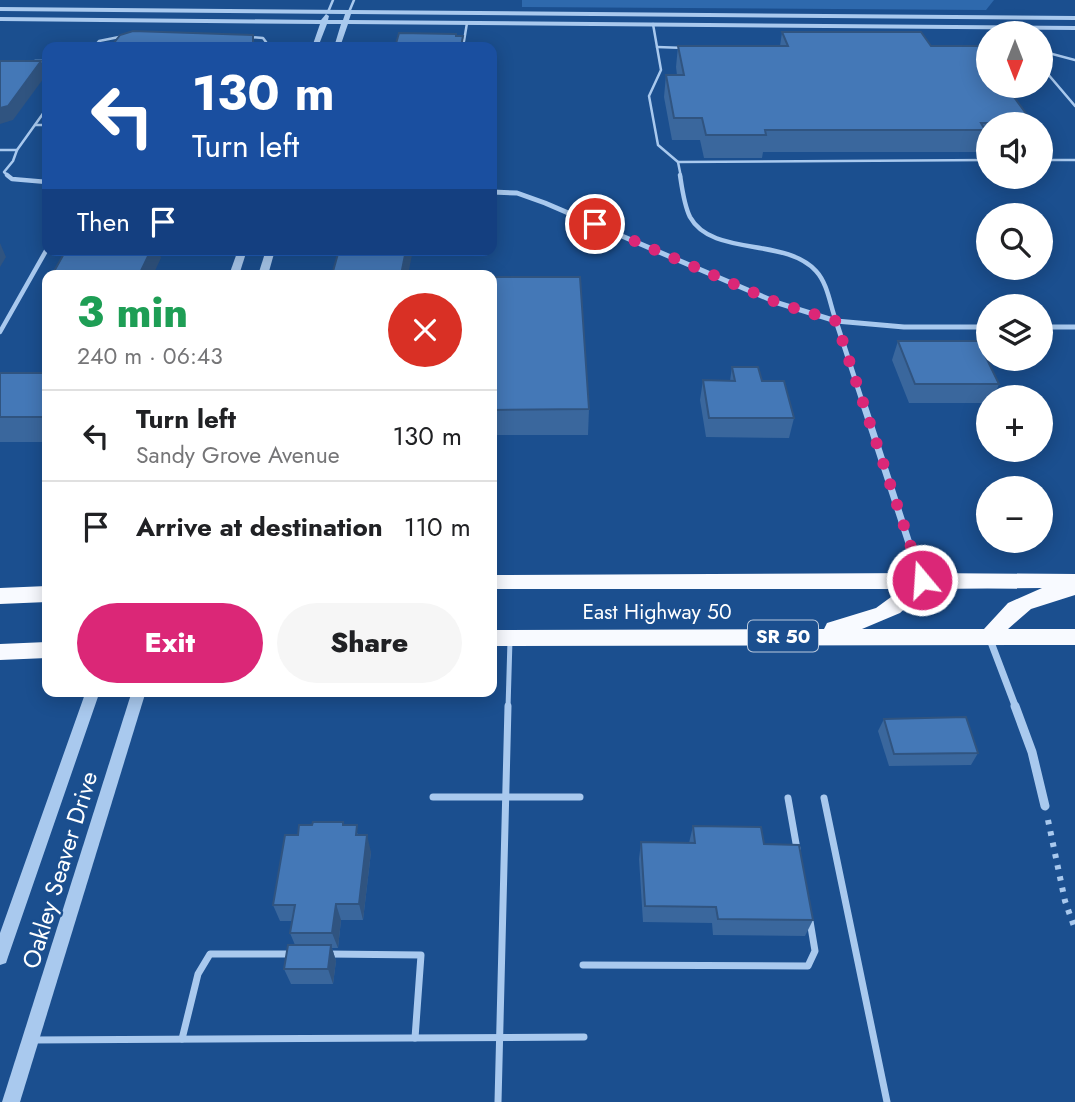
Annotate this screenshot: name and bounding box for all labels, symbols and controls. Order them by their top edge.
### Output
north arrow [976,21,1054,98]
map controls [976,21,1053,553]
text: 130 m [192,58,335,128]
icon: left [77,70,168,161]
button: sound [976,112,1053,189]
text: Turn left [192,123,299,169]
pin [565,194,625,254]
text: Then [77,203,130,241]
icon: arrive [144,203,182,241]
button: search [976,203,1053,280]
icon: arrive [576,205,614,243]
text: 3 min [77,282,188,343]
button: close [388,293,462,367]
button: layers [976,294,1053,371]
text: 240 m · 06:43 [77,339,223,373]
button: + [976,385,1053,462]
text: Turn left [136,400,236,438]
icon: left [77,417,115,455]
text: 130 m [392,417,462,455]
text: Sandy Grove Avenue [136,438,340,472]
button: − [976,476,1053,553]
icon: arrive [77,508,115,546]
text: Arrive at destination [136,508,383,546]
text: 110 m [404,508,471,546]
position arrow [885,543,959,617]
street label: East Highway 50 [582,597,732,627]
button: Exit [77,603,263,683]
button: Share [277,603,462,683]
road number: SR 50 [748,621,818,652]
street label: Oakley Seaver Drive [13,767,106,973]

